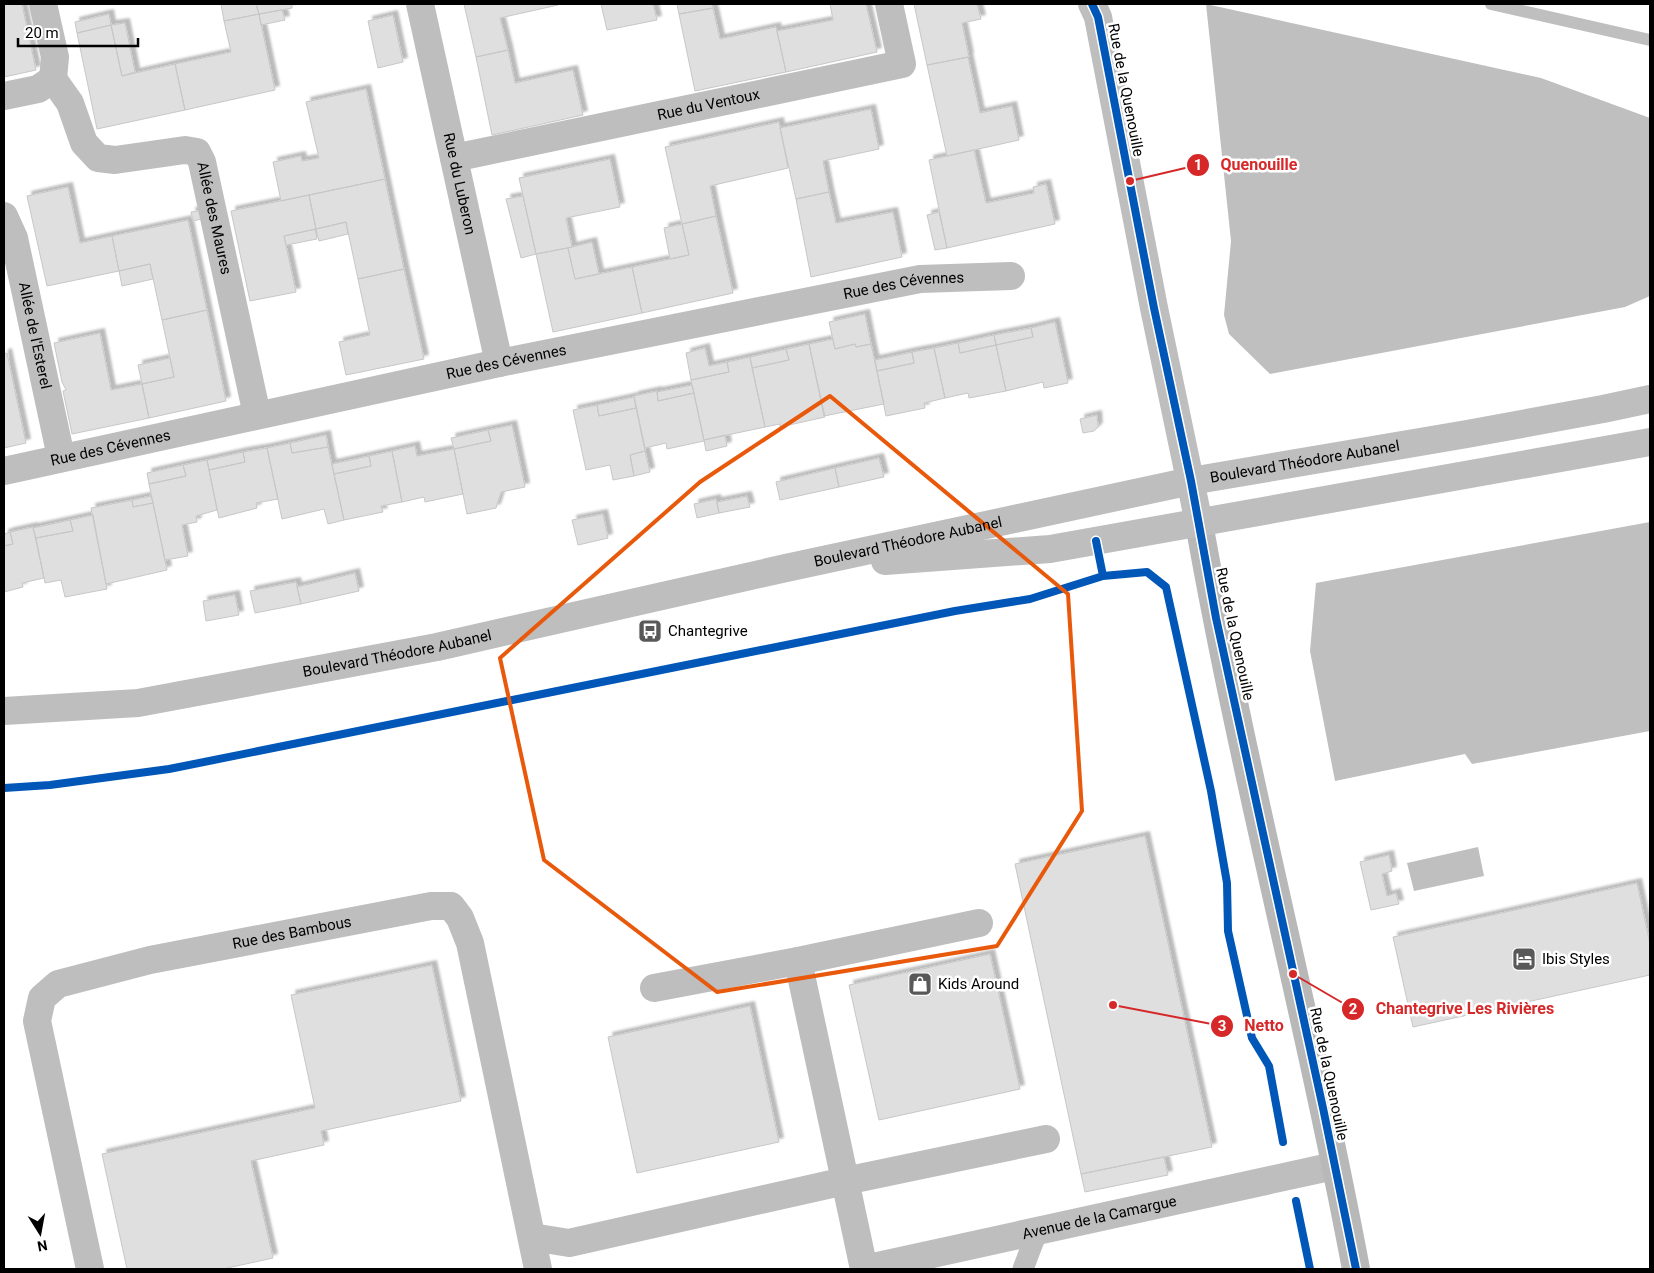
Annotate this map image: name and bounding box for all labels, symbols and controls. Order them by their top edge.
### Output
scale bar [18,15,138,47]
street label: Rue de la Quenouille [1104,22,1148,158]
text: 20 m [25,24,59,42]
street label: Rue du Ventoux [656,85,762,124]
street label: Rue du Luberon [440,131,480,236]
callout: Quenouille [1186,149,1308,180]
text: Quenouille [1221,155,1298,174]
text: 1 [1194,156,1202,174]
street label: Allée des Maures [193,160,235,276]
street label: Rue des Cévennes [842,269,964,303]
street label: Allée de l'Esterel [15,280,55,391]
street label: Rue des Cévennes [445,341,568,383]
street label: Rue des Cévennes [49,426,172,470]
street label: Boulevard Théodore Aubanel [1209,437,1401,487]
street label: Boulevard Théodore Aubanel [812,513,1004,571]
street label: Rue de la Quenouille [1212,566,1258,702]
bus stop icon: Chantegrive [637,618,663,644]
place label: Chantegrive [668,622,748,640]
street label: Boulevard Théodore Aubanel [301,626,493,681]
street label: Rue des Bambous [231,912,353,953]
hotel icon: Ibis Styles [1511,946,1537,972]
place label: Ibis Styles [1542,950,1610,968]
shop icon: Kids Around [907,971,933,997]
place label: Kids Around [938,975,1019,993]
callout: Chantegrive Les Rivières [1341,993,1564,1024]
text: Chantegrive Les Rivières [1376,999,1554,1018]
text: 2 [1349,1000,1358,1018]
street label: Rue de la Quenouille [1306,1006,1352,1142]
callout: Netto [1209,1010,1294,1041]
text: Netto [1244,1016,1284,1035]
text: 3 [1218,1017,1226,1035]
street label: Avenue de la Camargue [1021,1192,1178,1243]
north arrow [15,1208,65,1258]
text: N [36,1237,49,1255]

